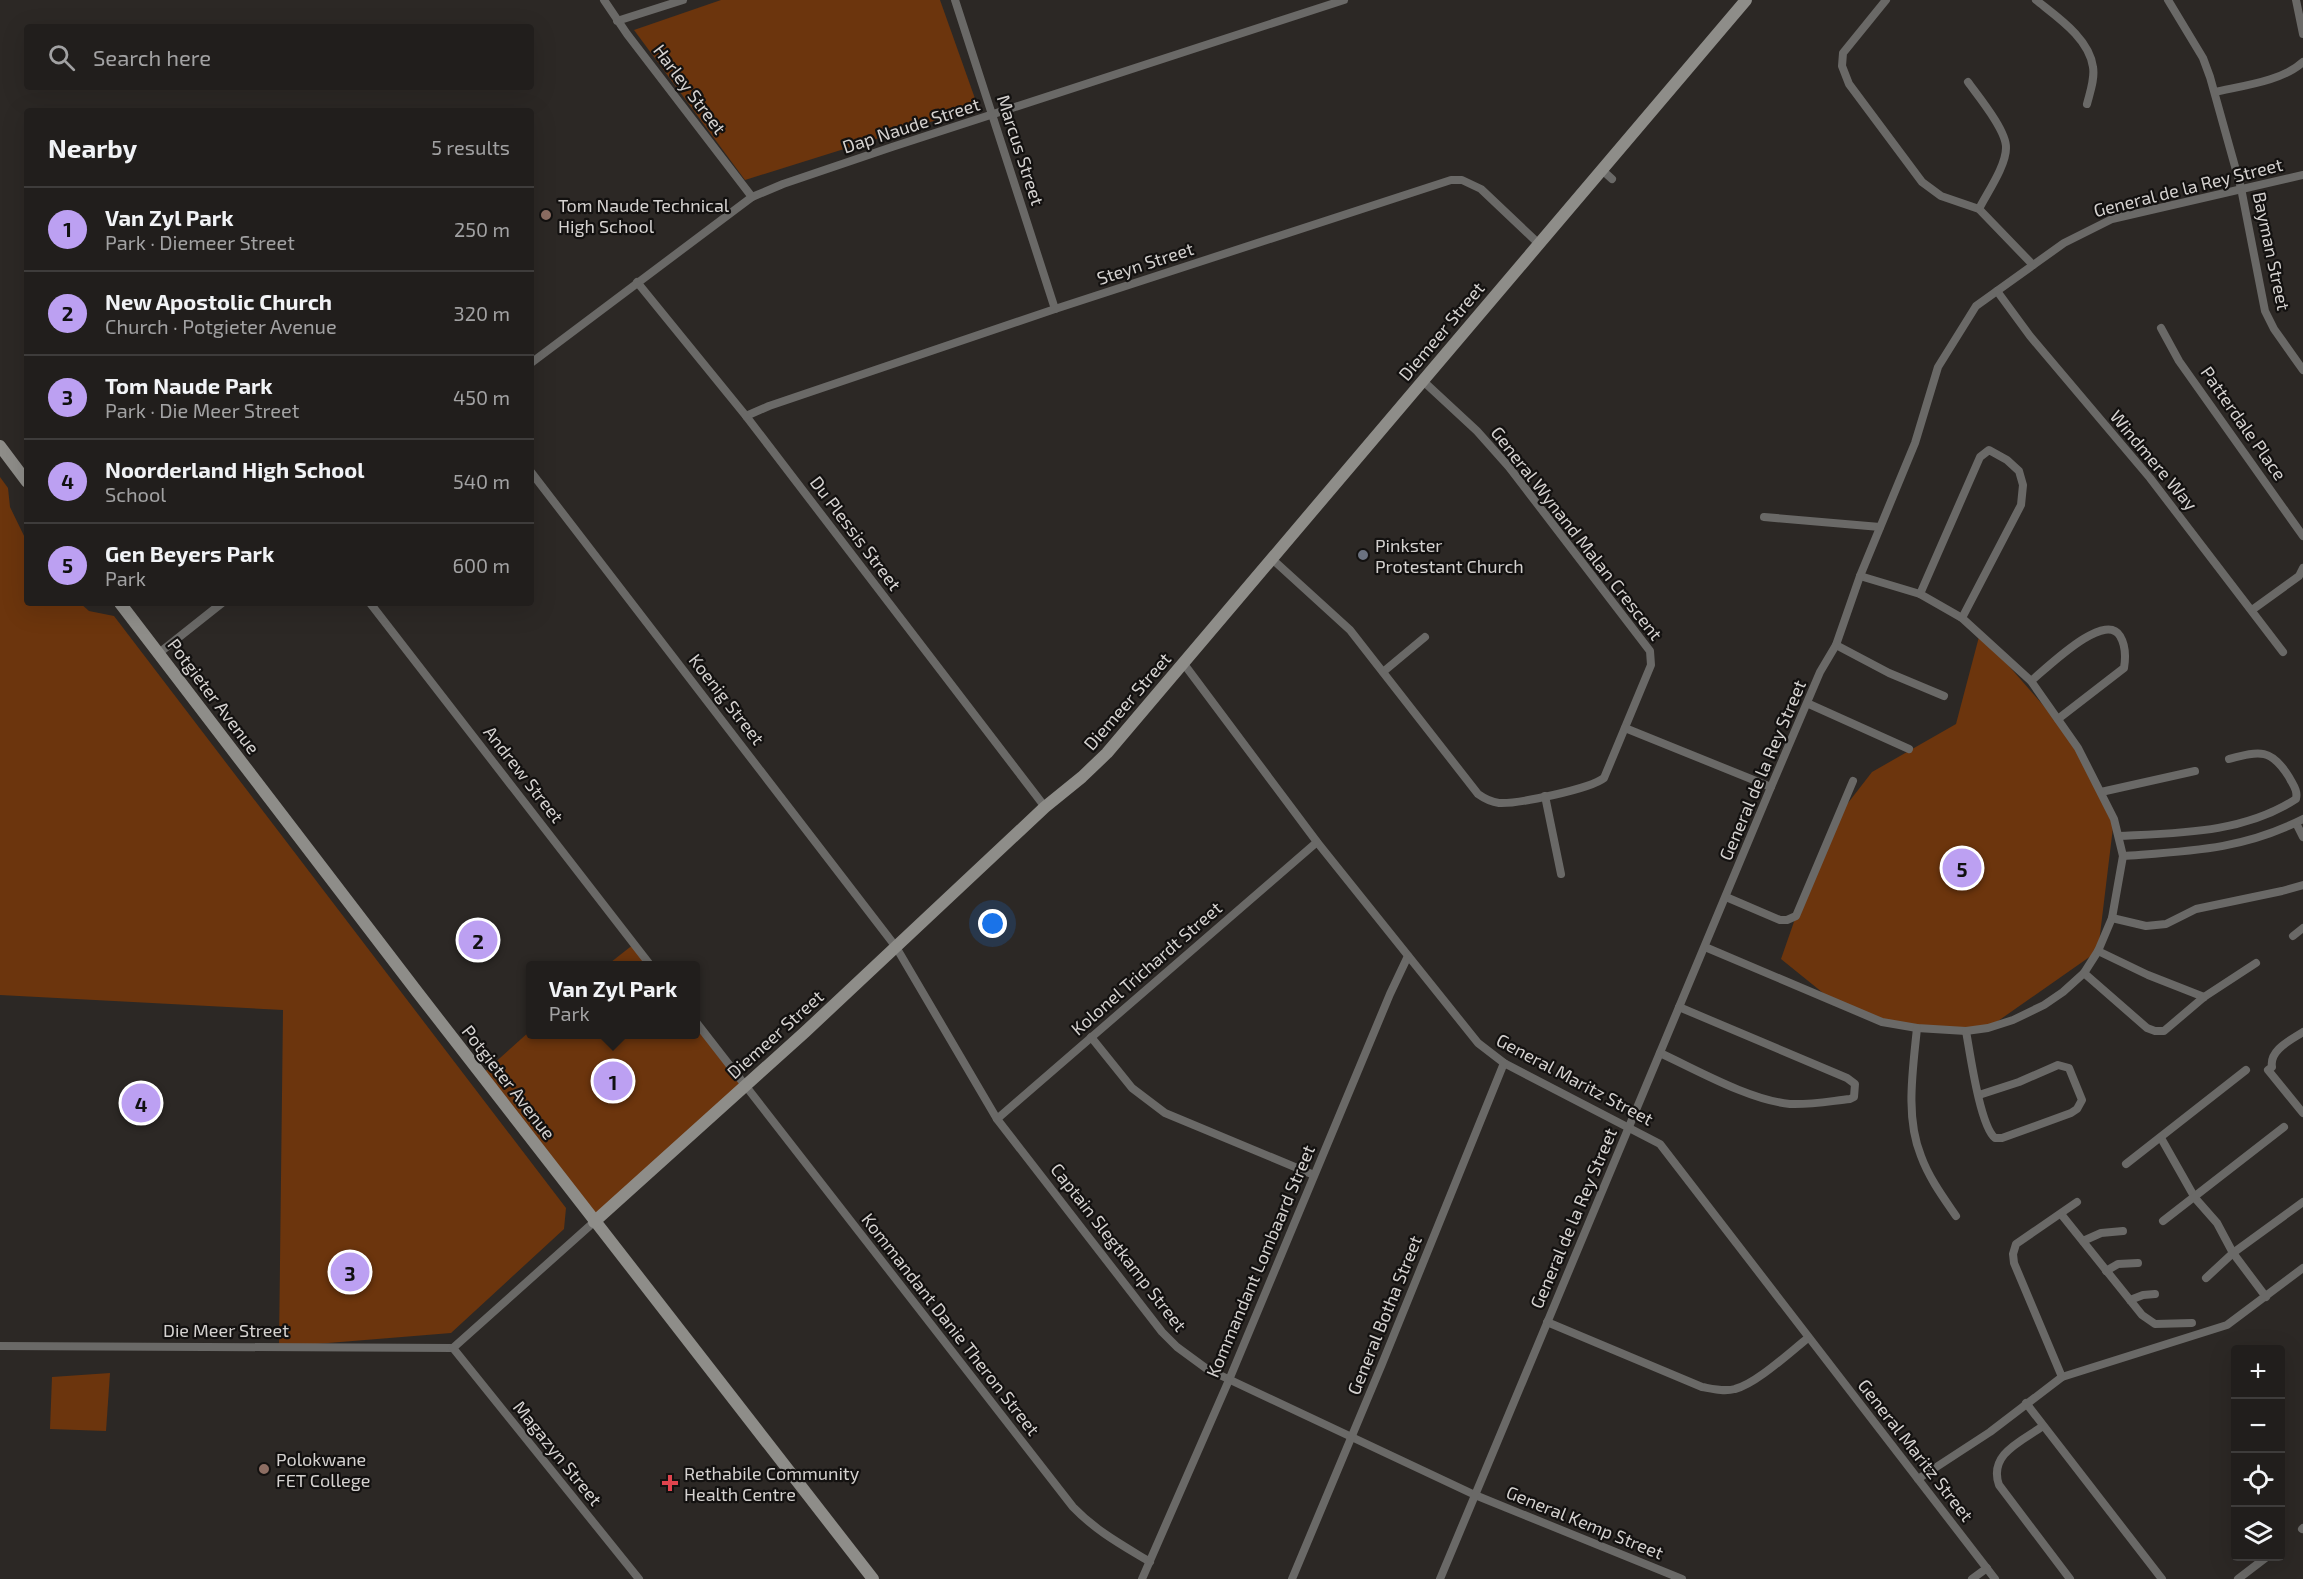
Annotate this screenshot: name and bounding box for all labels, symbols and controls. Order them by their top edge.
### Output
search box [24,24,534,90]
street label: Harley Street [649,40,731,139]
icon: search [45,41,78,74]
text: Search here [93,44,211,70]
street label: Dap Naude Street [840,92,983,158]
street label: Marcus Street [993,92,1049,208]
text: Nearby [48,132,137,163]
text: 5 results [431,135,510,159]
street label: General de la Rey Street [2091,153,2285,221]
street label: Bayman Street [2249,190,2295,312]
place label: Tom Naude Technical High School [558,194,730,237]
text: Van Zyl Park [105,204,233,230]
marker: Tom Naude Technical High School [539,208,553,222]
text: 1 [63,217,72,241]
text: 250 m [454,217,510,241]
text: Park · Diemeer Street [105,230,295,254]
street label: Steyn Street [1094,237,1196,289]
street label: Diemeer Street [1393,277,1489,385]
text: New Apostolic Church [105,288,332,314]
text: 2 [62,301,73,325]
text: 320 m [454,301,510,325]
text: Church · Potgieter Avenue [105,314,337,338]
street label: Patterdale Place [2196,362,2292,484]
text: Tom Naude Park [105,372,273,398]
text: 3 [62,385,73,409]
text: 450 m [453,385,510,409]
text: Park · Die Meer Street [105,398,299,422]
street label: Windmere Way [2106,405,2203,515]
street label: General Wynand Malan Crescent [1487,422,1668,645]
text: Noorderland High School [105,456,364,482]
text: 4 [61,469,74,493]
text: 540 m [453,469,510,493]
street label: Du Plessis Street [806,471,906,595]
text: School [105,482,166,506]
place label: Pinkster Protestant Church [1375,534,1524,577]
text: Gen Beyers Park [105,540,274,566]
marker: Pinkster Protestant Church [1356,548,1370,562]
text: 5 [62,553,73,577]
text: 600 m [452,553,510,577]
text: Park [105,566,146,590]
street label: Potgieter Avenue [163,634,265,758]
street label: Diemeer Street [1079,648,1175,754]
street label: Koenig Street [685,649,769,749]
street label: General de la Rey Street [1714,676,1810,864]
street label: Andrew Street [479,721,569,827]
pin: 5 [1942,846,1982,890]
street label: Kolonel Trichardt Street [1066,896,1226,1040]
your location [978,909,1007,938]
pin: 2 [458,918,498,962]
popup [526,961,700,1039]
text: Van Zyl Park [549,975,677,1001]
street label: Diemeer Street [722,985,828,1083]
text: Park [549,1001,590,1025]
street label: Potgieter Avenue [458,1020,560,1144]
street label: General Maritz Street [1493,1028,1657,1130]
pin: 1 [594,1058,632,1104]
pin: 4 [122,1080,160,1126]
street label: General de la Rey Street [1525,1124,1621,1312]
street label: Kommandant Lombaard Street [1201,1141,1319,1381]
street label: Captain Slegtkamp Street [1046,1158,1192,1336]
street label: Kommandant Danie Theron Street [857,1208,1045,1440]
street label: General Botha Street [1342,1232,1426,1398]
pin: 3 [330,1250,370,1294]
street label: Die Meer Street [163,1319,289,1341]
map controls [2231,1345,2285,1561]
button: + [2231,1345,2285,1399]
street label: General Maritz Street [1854,1374,1978,1526]
street label: Magazyn Street [509,1396,607,1510]
button: − [2231,1399,2285,1453]
place label: Polokwane FET College [276,1448,370,1491]
button: locate [2231,1453,2285,1507]
marker: Polokwane FET College [257,1462,271,1476]
place label: Rethabile Community Health Centre [684,1462,860,1505]
marker: Rethabile Community Health Centre [661,1474,679,1492]
street label: General Kemp Street [1503,1480,1667,1564]
button: layers [2231,1507,2285,1561]

